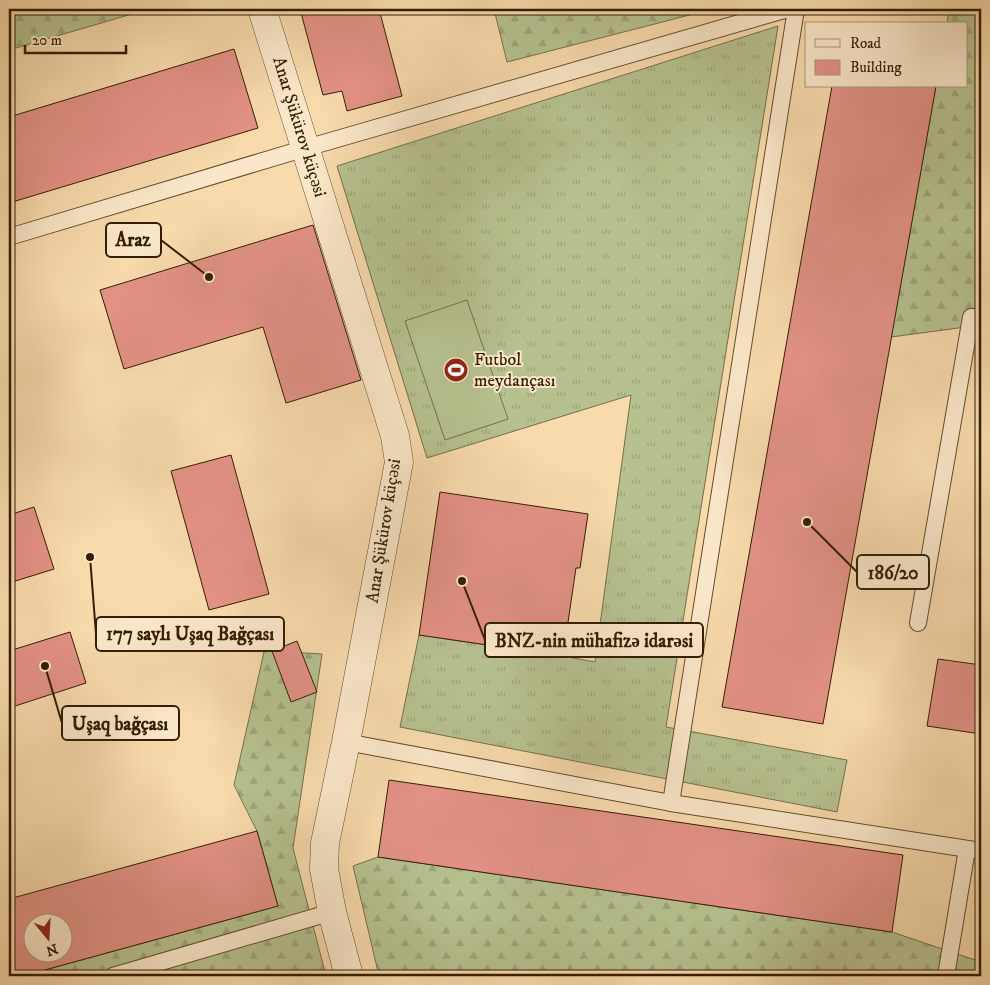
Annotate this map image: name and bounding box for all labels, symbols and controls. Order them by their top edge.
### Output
scale bar [25,22,126,54]
legend [805,22,968,88]
text: 20 m [32,31,62,50]
text: Road [850,34,882,53]
street label: Anar Şükürov küçəsi [267,54,331,200]
text: Building [850,58,902,77]
callout: Araz [106,223,161,257]
text: Araz [114,229,151,252]
place label: Futbol meydançası [474,349,555,392]
sports icon: Futbol meydançası [443,357,469,383]
street label: Anar Şükürov küçəsi [362,457,406,605]
callout: 186/20 [857,555,929,589]
text: 186/20 [867,562,919,585]
callout: 177 saylı Uşaq Bağçası [96,617,284,651]
text: 177 saylı Uşaq Bağçası [106,623,274,647]
callout: BNZ-nin mühafizə idarəsi [485,623,703,657]
text: BNZ-nin mühafizə idarəsi [495,630,693,653]
callout: Uşaq bağçası [62,706,179,740]
text: Uşaq bağçası [72,713,168,737]
north arrow [22,912,72,962]
text: N [43,939,60,960]

